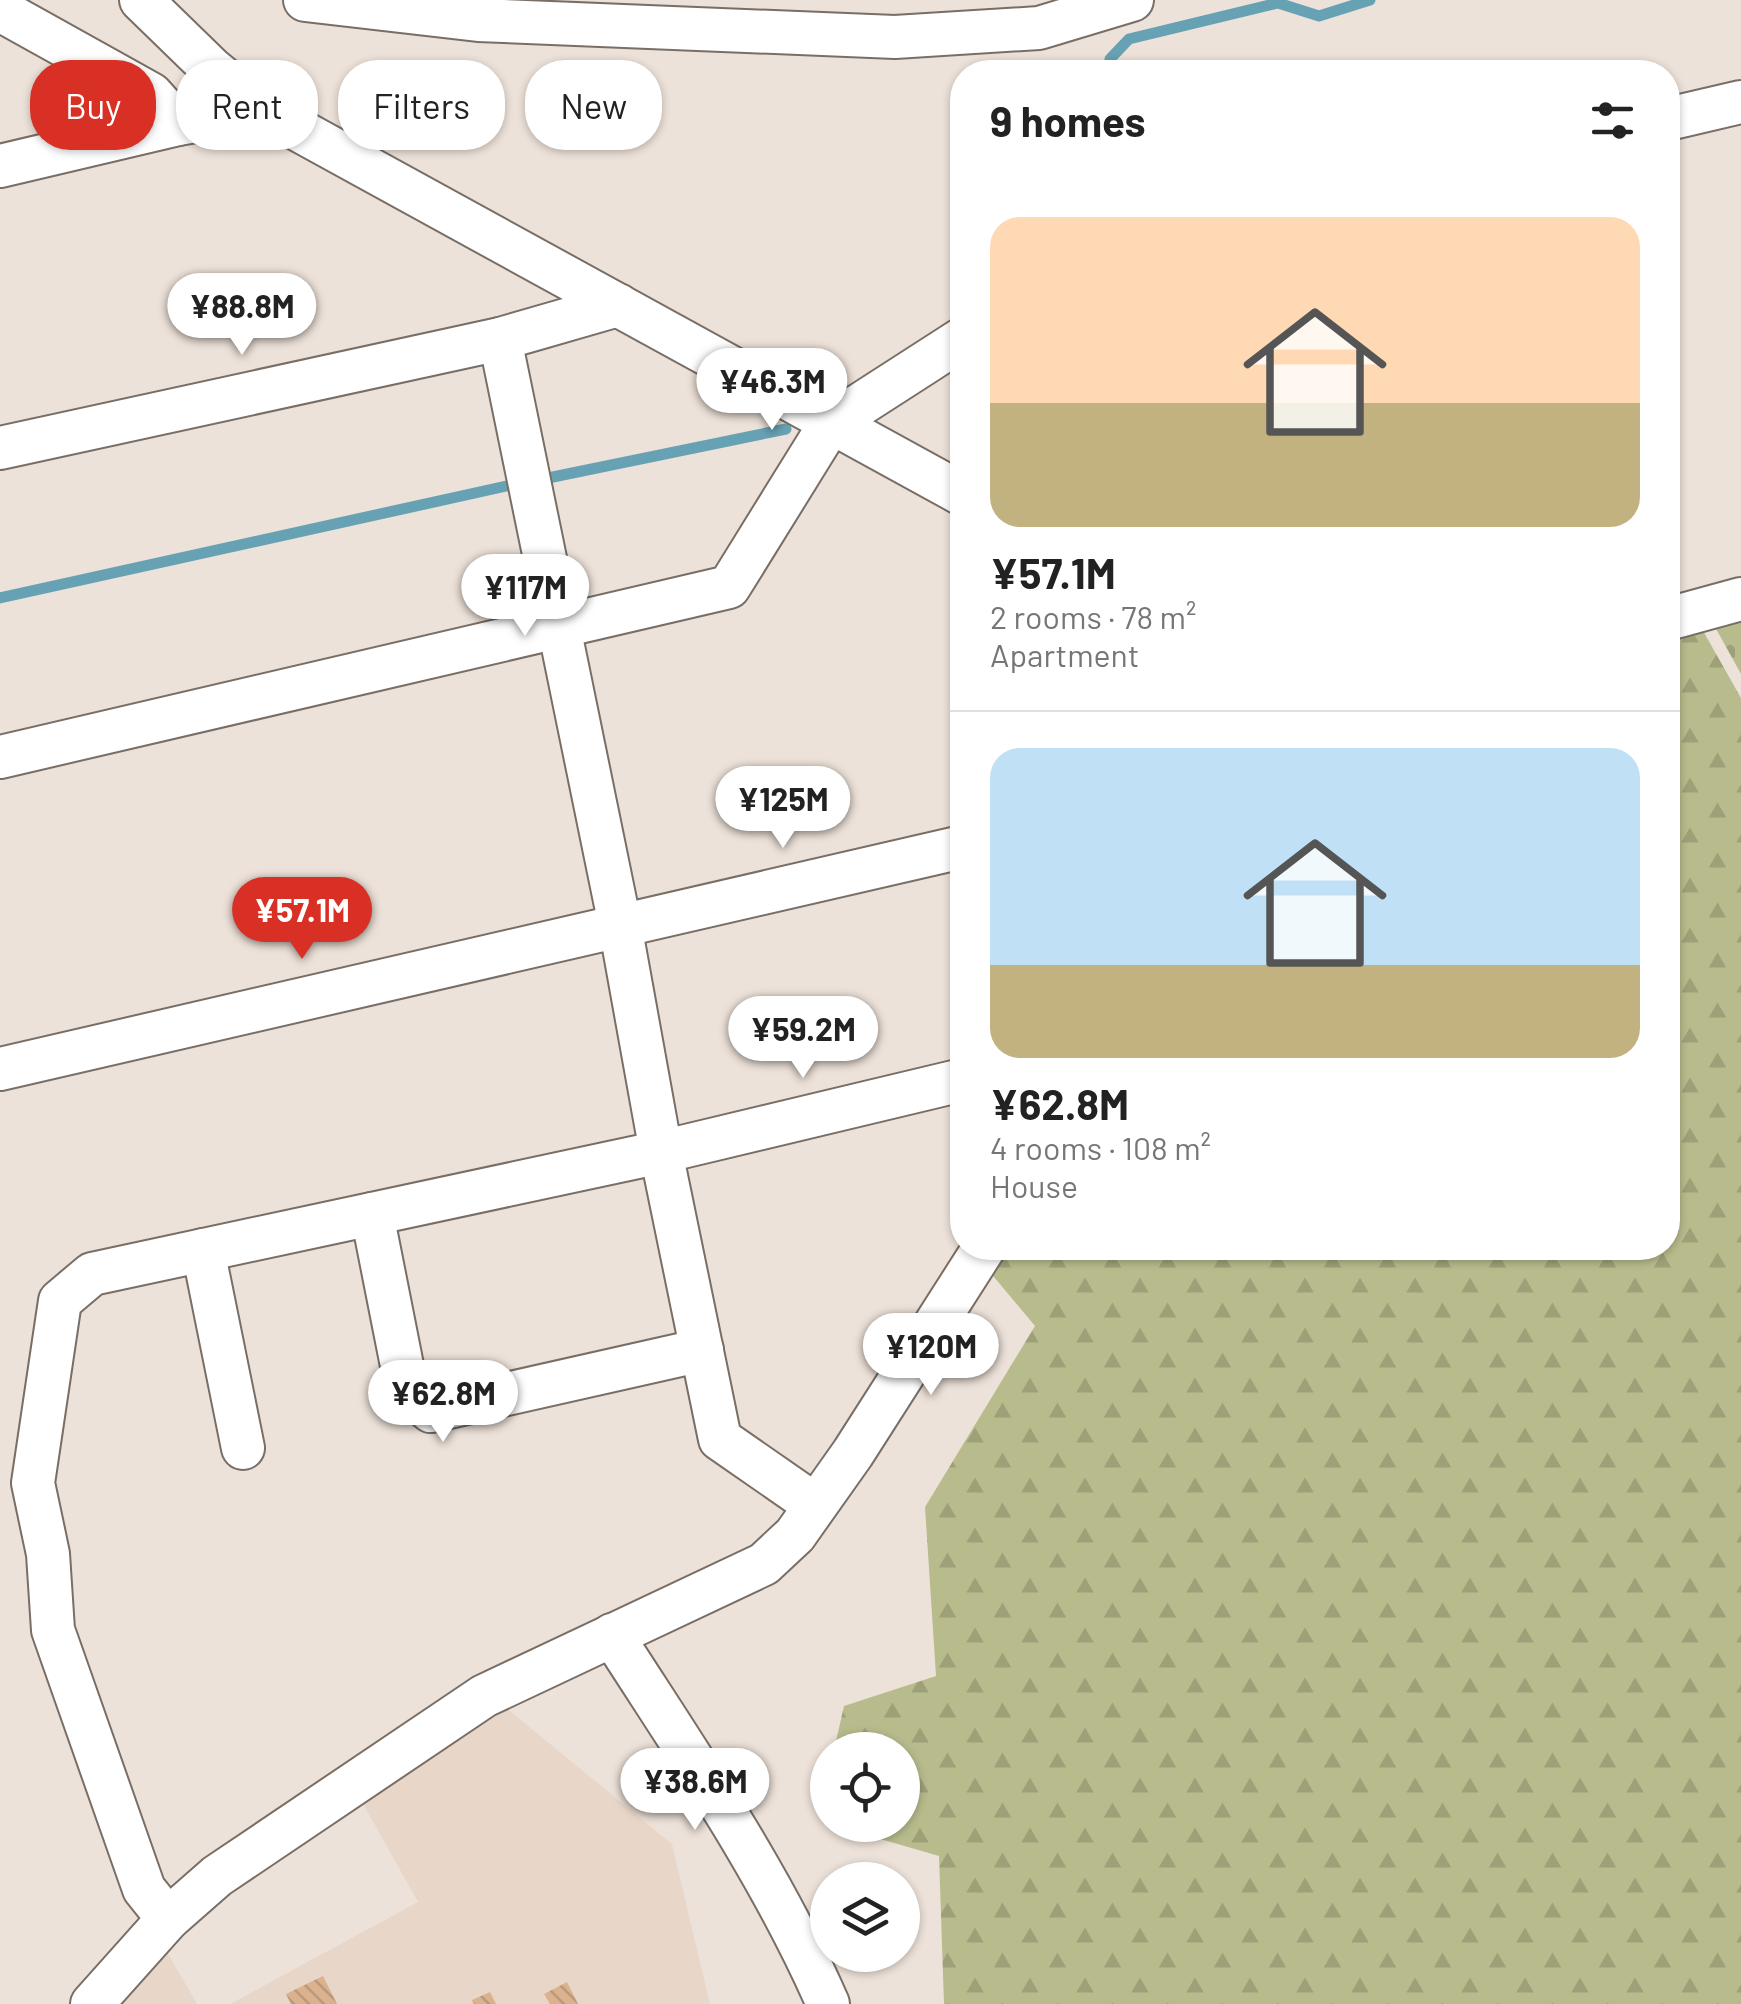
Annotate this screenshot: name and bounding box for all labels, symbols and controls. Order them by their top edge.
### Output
chip: Buy [30,60,156,150]
chip: Rent [176,60,318,150]
chip: Filters [338,60,505,150]
chip: New [525,60,662,150]
icon: filters [1585,93,1640,148]
text: 9 homes [990,95,1146,145]
pin: ¥88.8M [161,273,323,358]
icon: home [1225,282,1405,462]
text: ¥88.8M [189,286,295,324]
pin: ¥46.3M [691,348,853,433]
text: ¥46.3M [718,361,826,399]
text: ¥57.1M [990,547,1116,597]
pin: ¥117M [455,554,595,639]
text: ¥117M [483,567,567,605]
text: 2 rooms · 78 m² [990,597,1196,635]
text: Apartment [990,635,1139,673]
pin: ¥125M [713,766,853,851]
text: ¥125M [737,779,829,817]
icon: home [1225,813,1405,993]
pin: ¥57.1M [221,877,383,962]
text: ¥57.1M [254,890,350,928]
pin: ¥59.2M [722,996,884,1081]
text: ¥59.2M [750,1009,856,1047]
text: ¥62.8M [990,1078,1129,1128]
text: 4 rooms · 108 m² [990,1128,1211,1166]
text: House [990,1166,1078,1204]
pin: ¥120M [861,1313,1001,1398]
text: ¥120M [885,1326,977,1364]
pin: ¥62.8M [362,1360,524,1445]
text: ¥62.8M [390,1373,496,1411]
map controls [810,1732,920,1972]
button: locate [810,1732,920,1842]
pin: ¥38.6M [614,1748,776,1833]
text: ¥38.6M [642,1761,748,1799]
button: layers [810,1862,920,1972]

